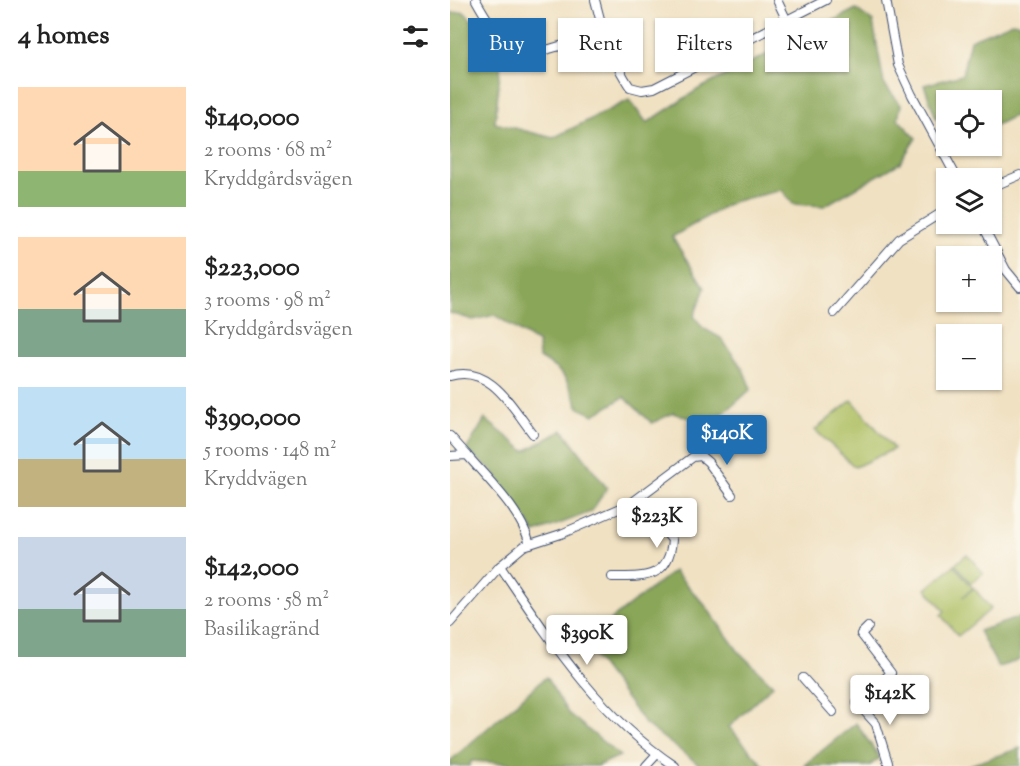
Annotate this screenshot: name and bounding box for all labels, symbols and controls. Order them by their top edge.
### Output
text: 4 homes [18,18,109,55]
chip: Buy [468,18,546,72]
chip: Rent [558,18,643,72]
chip: Filters [655,18,753,72]
chip: New [765,18,849,72]
icon: filters [399,20,432,53]
map controls [936,90,1002,390]
button: locate [936,90,1002,156]
text: $140,000 [204,100,300,137]
icon: home [66,111,138,183]
text: 2 rooms · 68 m² [204,137,332,166]
text: Kryddgårdsvägen [204,166,353,195]
button: layers [936,168,1002,234]
button: + [936,246,1002,312]
text: $223,000 [204,250,300,287]
icon: home [66,261,138,333]
text: 3 rooms · 98 m² [204,287,331,316]
text: Kryddgårdsvägen [204,316,353,345]
button: − [936,324,1002,390]
text: $390,000 [204,400,301,437]
icon: home [66,411,138,483]
pin: $140K [685,415,769,466]
text: $140K [701,420,753,449]
text: 5 rooms · 148 m² [204,437,337,466]
text: Kryddvägen [204,466,308,495]
pin: $223K [615,498,699,549]
text: $223K [631,503,683,532]
text: $142,000 [204,550,299,587]
icon: home [66,561,138,633]
text: 2 rooms · 58 m² [204,587,329,616]
pin: $390K [545,615,629,666]
text: Basilikagränd [204,616,320,645]
text: $390K [560,620,614,649]
pin: $142K [848,675,932,726]
text: $142K [864,680,916,709]

